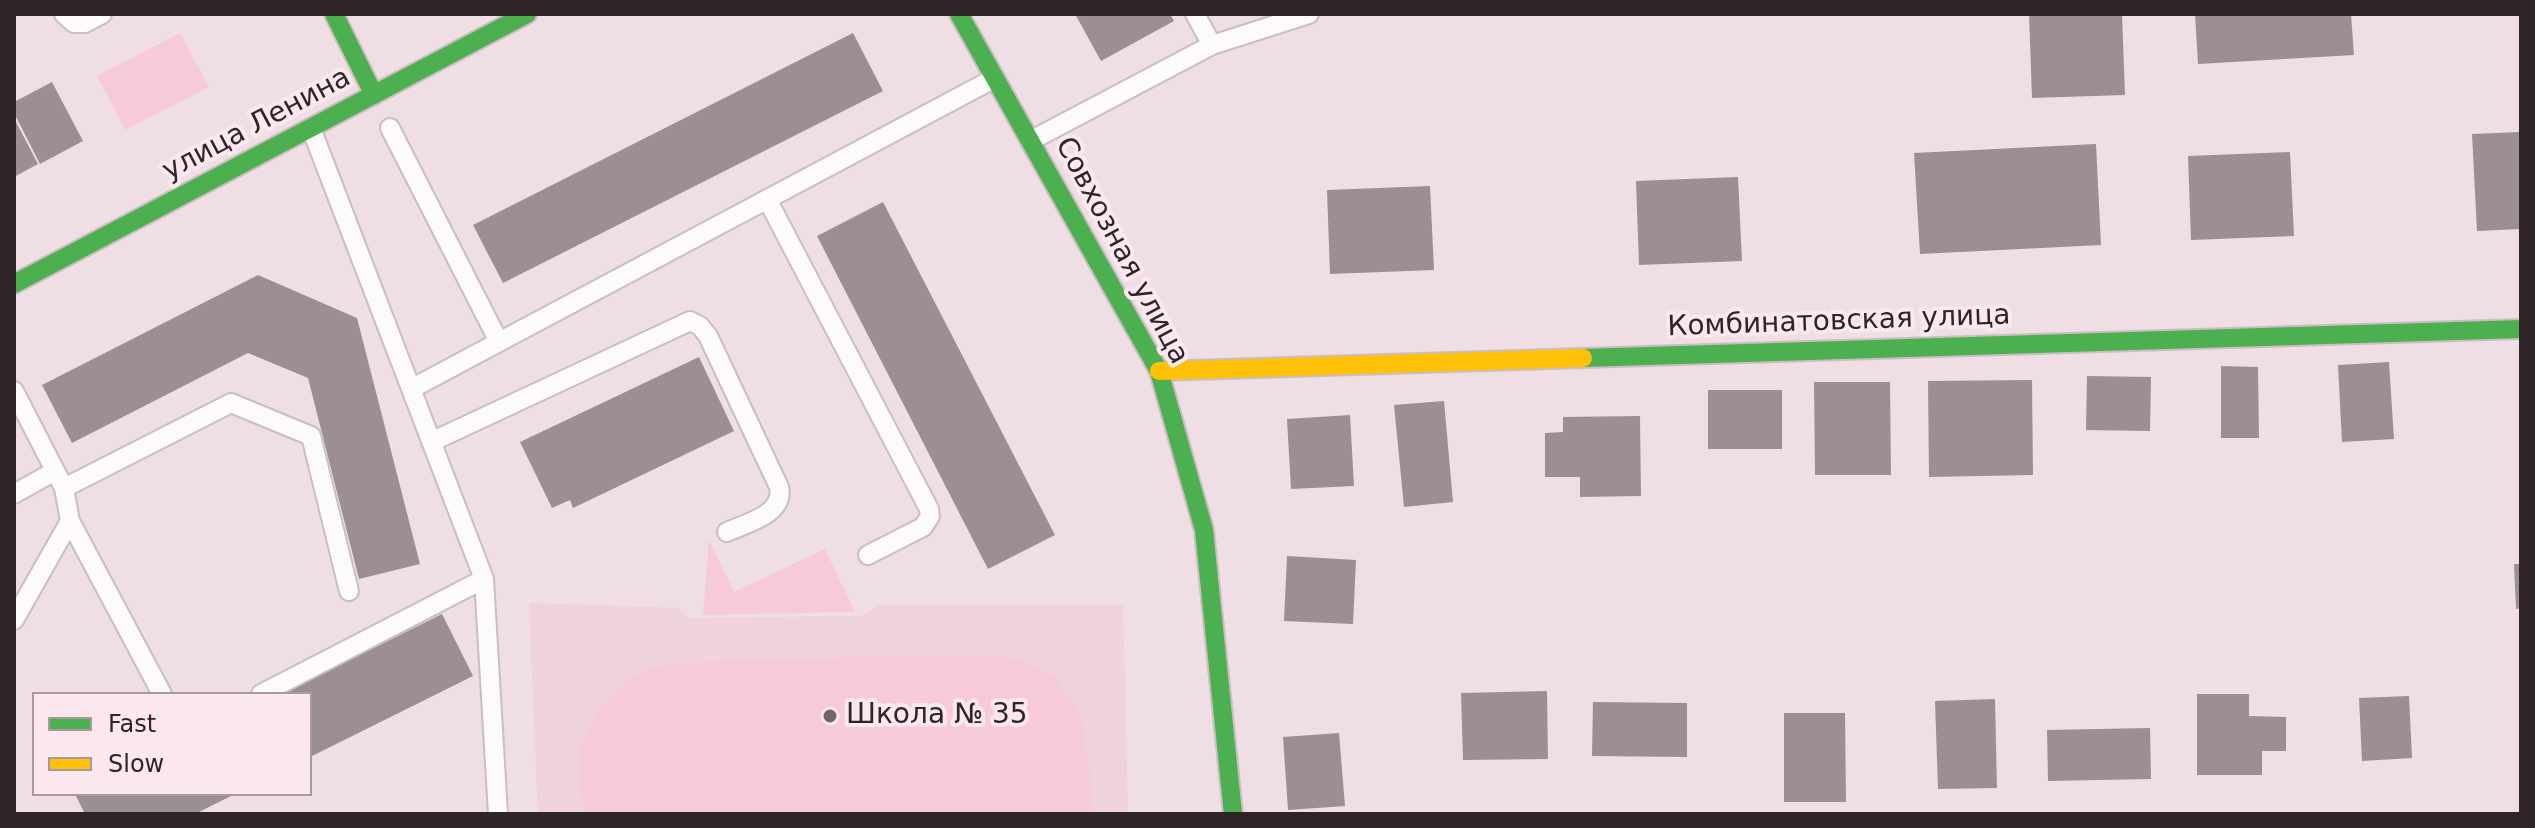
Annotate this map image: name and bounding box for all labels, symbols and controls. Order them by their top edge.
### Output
street label: улица Ленина [157,61,357,189]
street label: Совхозная улица [1047,132,1195,370]
street label: Комбинатовская улица [1667,299,2011,345]
legend [32,692,312,796]
place label: Школа № 35 [846,699,1028,733]
marker: Школа № 35 [821,707,839,725]
text: Fast [108,710,156,738]
text: Slow [108,750,164,778]

